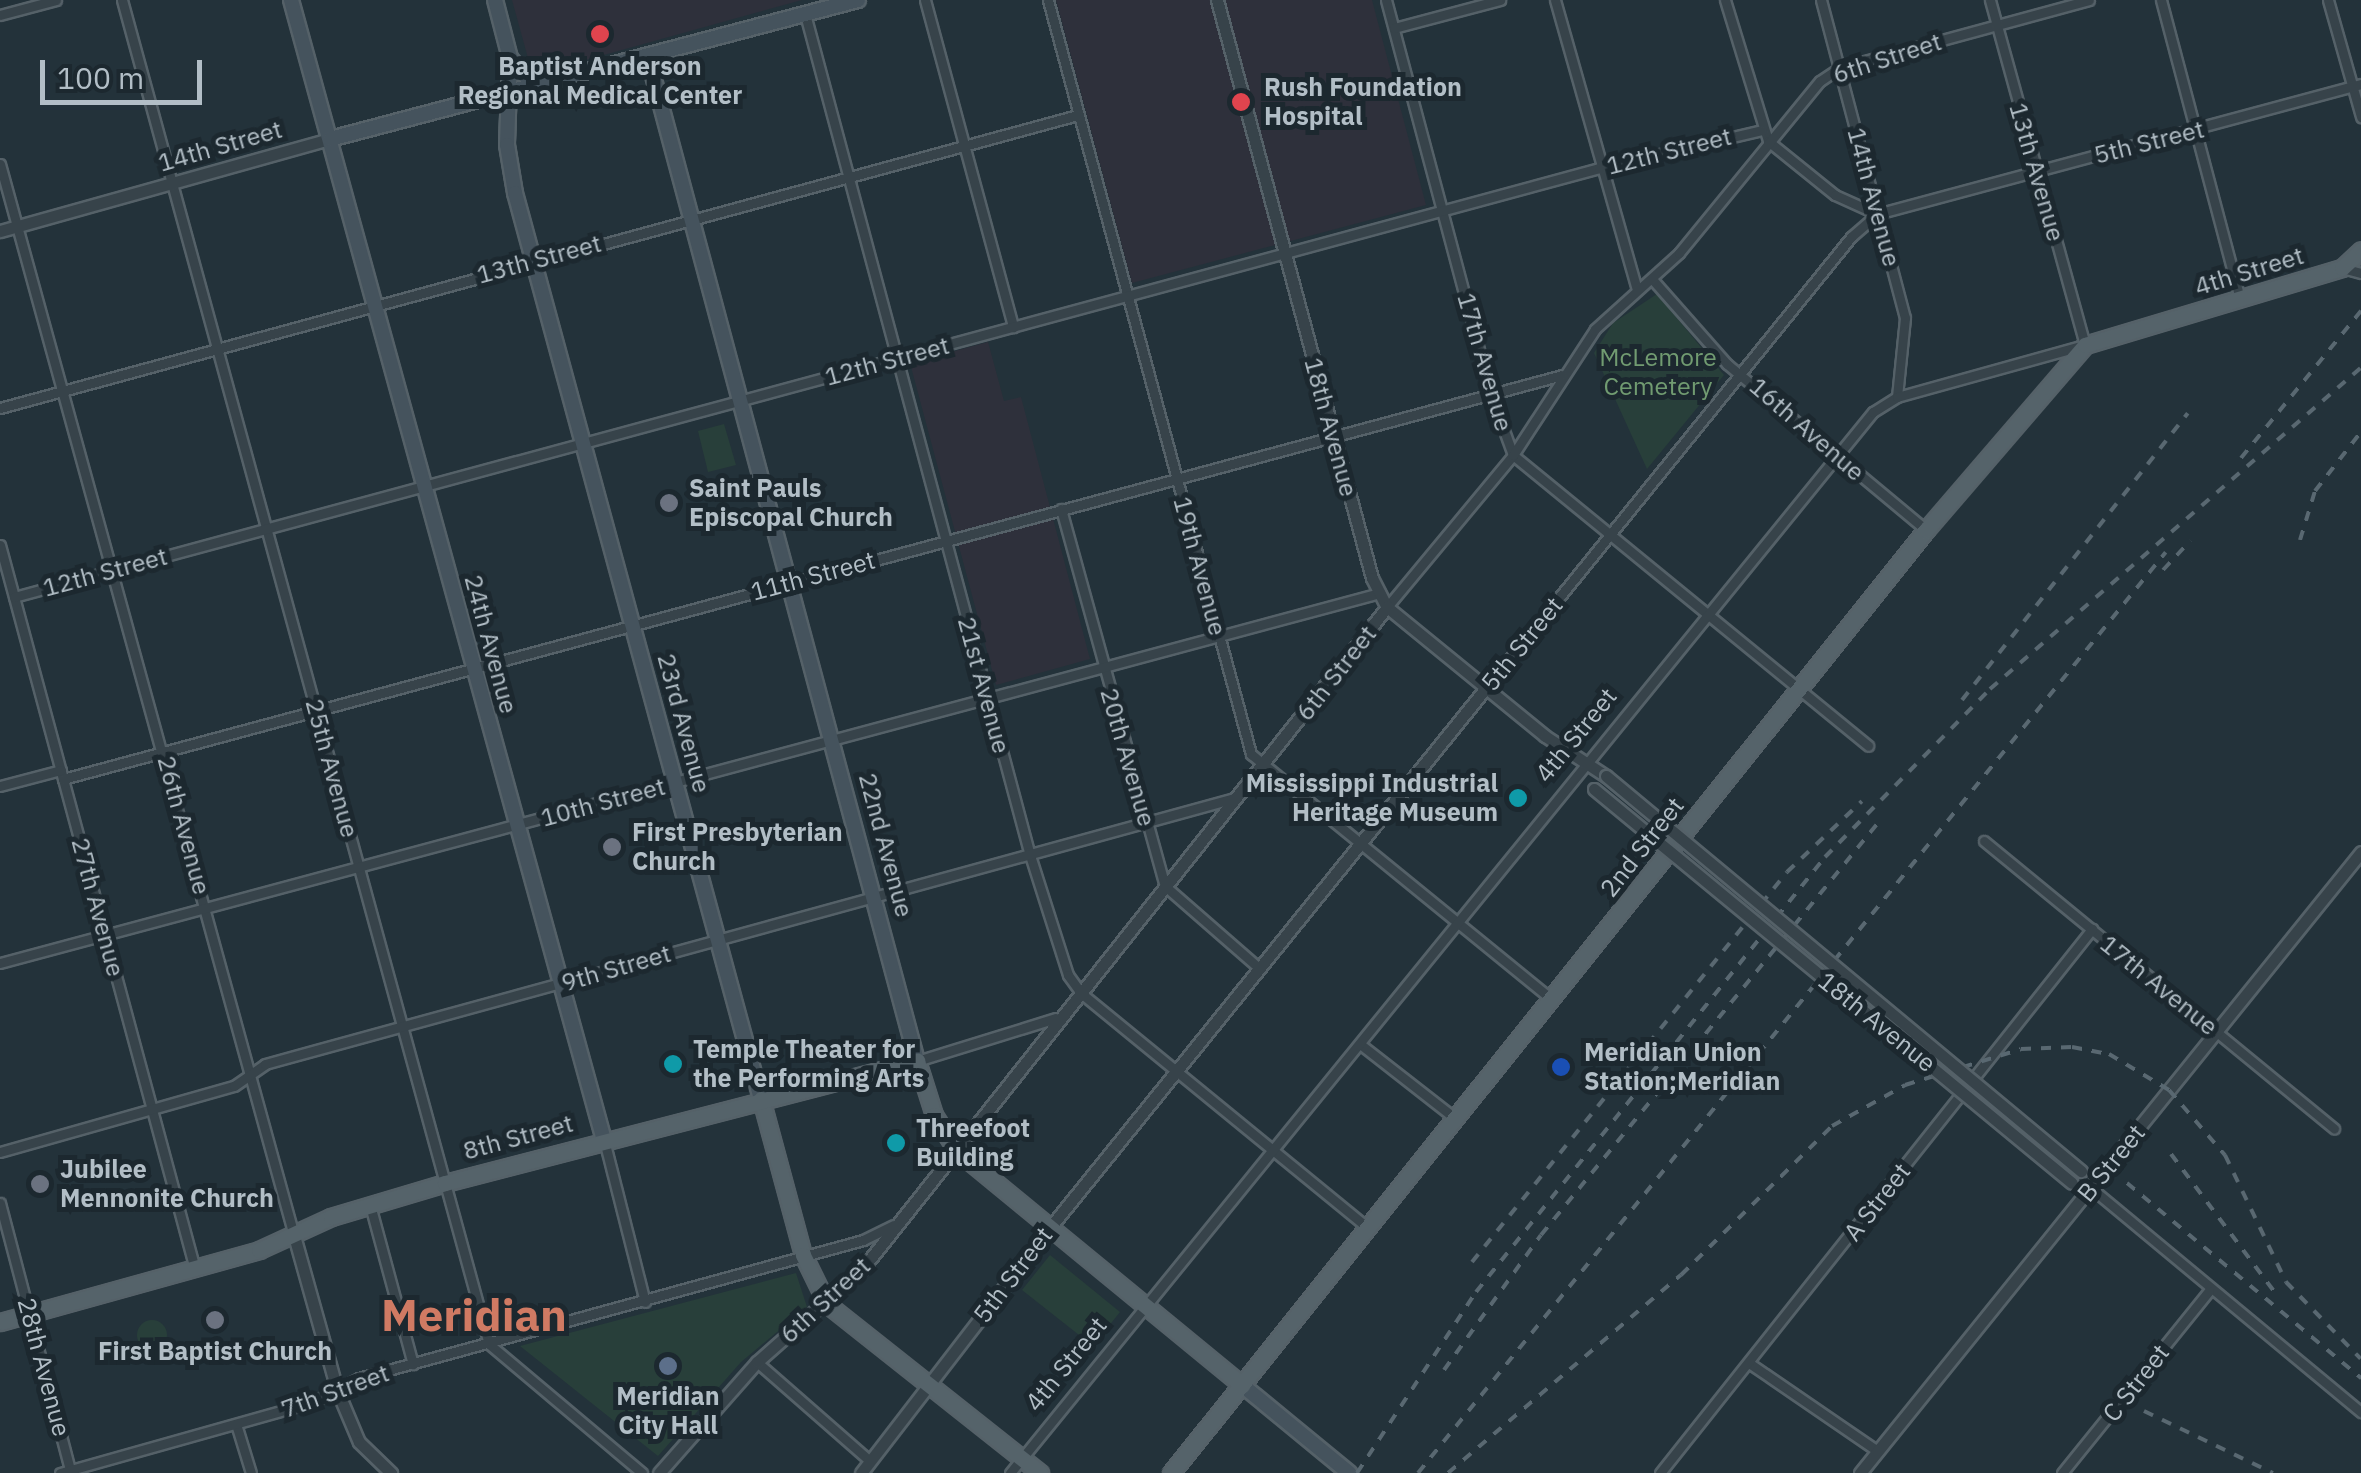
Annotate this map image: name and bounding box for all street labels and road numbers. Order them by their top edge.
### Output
street label: 6th Street [1829,26,1945,90]
street label: 13th Avenue [2003,99,2071,245]
street label: 14th Street [155,114,285,178]
street label: 5th Street [2091,114,2207,170]
street label: 12th Street [1604,121,1734,181]
street label: 14th Avenue [1841,124,1907,270]
street label: 13th Street [474,228,604,290]
street label: 4th Street [2191,240,2307,302]
street label: 17th Avenue [1451,289,1519,435]
street label: 12th Street [822,330,952,392]
street label: 18th Avenue [1298,354,1364,500]
street label: 16th Avenue [1743,371,1871,487]
street label: 19th Avenue [1167,493,1233,639]
street label: 12th Street [40,541,170,603]
street label: 11th Street [748,545,878,607]
street label: 24th Avenue [458,571,524,717]
street label: 5th Street [1475,591,1569,697]
street label: 21st Avenue [951,613,1017,757]
street label: 6th Street [1290,619,1382,727]
street label: 23rd Avenue [651,650,717,796]
street label: 4th Street [1529,682,1623,788]
street label: 20th Avenue [1094,684,1162,830]
street label: 25th Avenue [299,695,365,841]
street label: 26th Avenue [151,752,217,898]
street label: 22nd Avenue [852,770,920,920]
street label: 10th Street [538,771,668,833]
street label: 2nd Street [1594,791,1690,903]
street label: 27th Avenue [65,834,131,980]
street label: 17th Avenue [2094,929,2224,1041]
street label: 9th Street [558,938,674,998]
street label: 18th Avenue [1812,966,1942,1078]
street label: 8th Street [460,1108,576,1166]
street label: B Street [2071,1118,2151,1208]
street label: A Street [1837,1157,1917,1247]
street label: 5th Street [967,1221,1059,1329]
street label: 6th Street [774,1251,876,1349]
street label: 28th Avenue [11,1294,77,1440]
street label: 4th Street [1019,1311,1113,1417]
street label: C Street [2096,1338,2176,1428]
street label: 7th Street [277,1358,393,1424]

